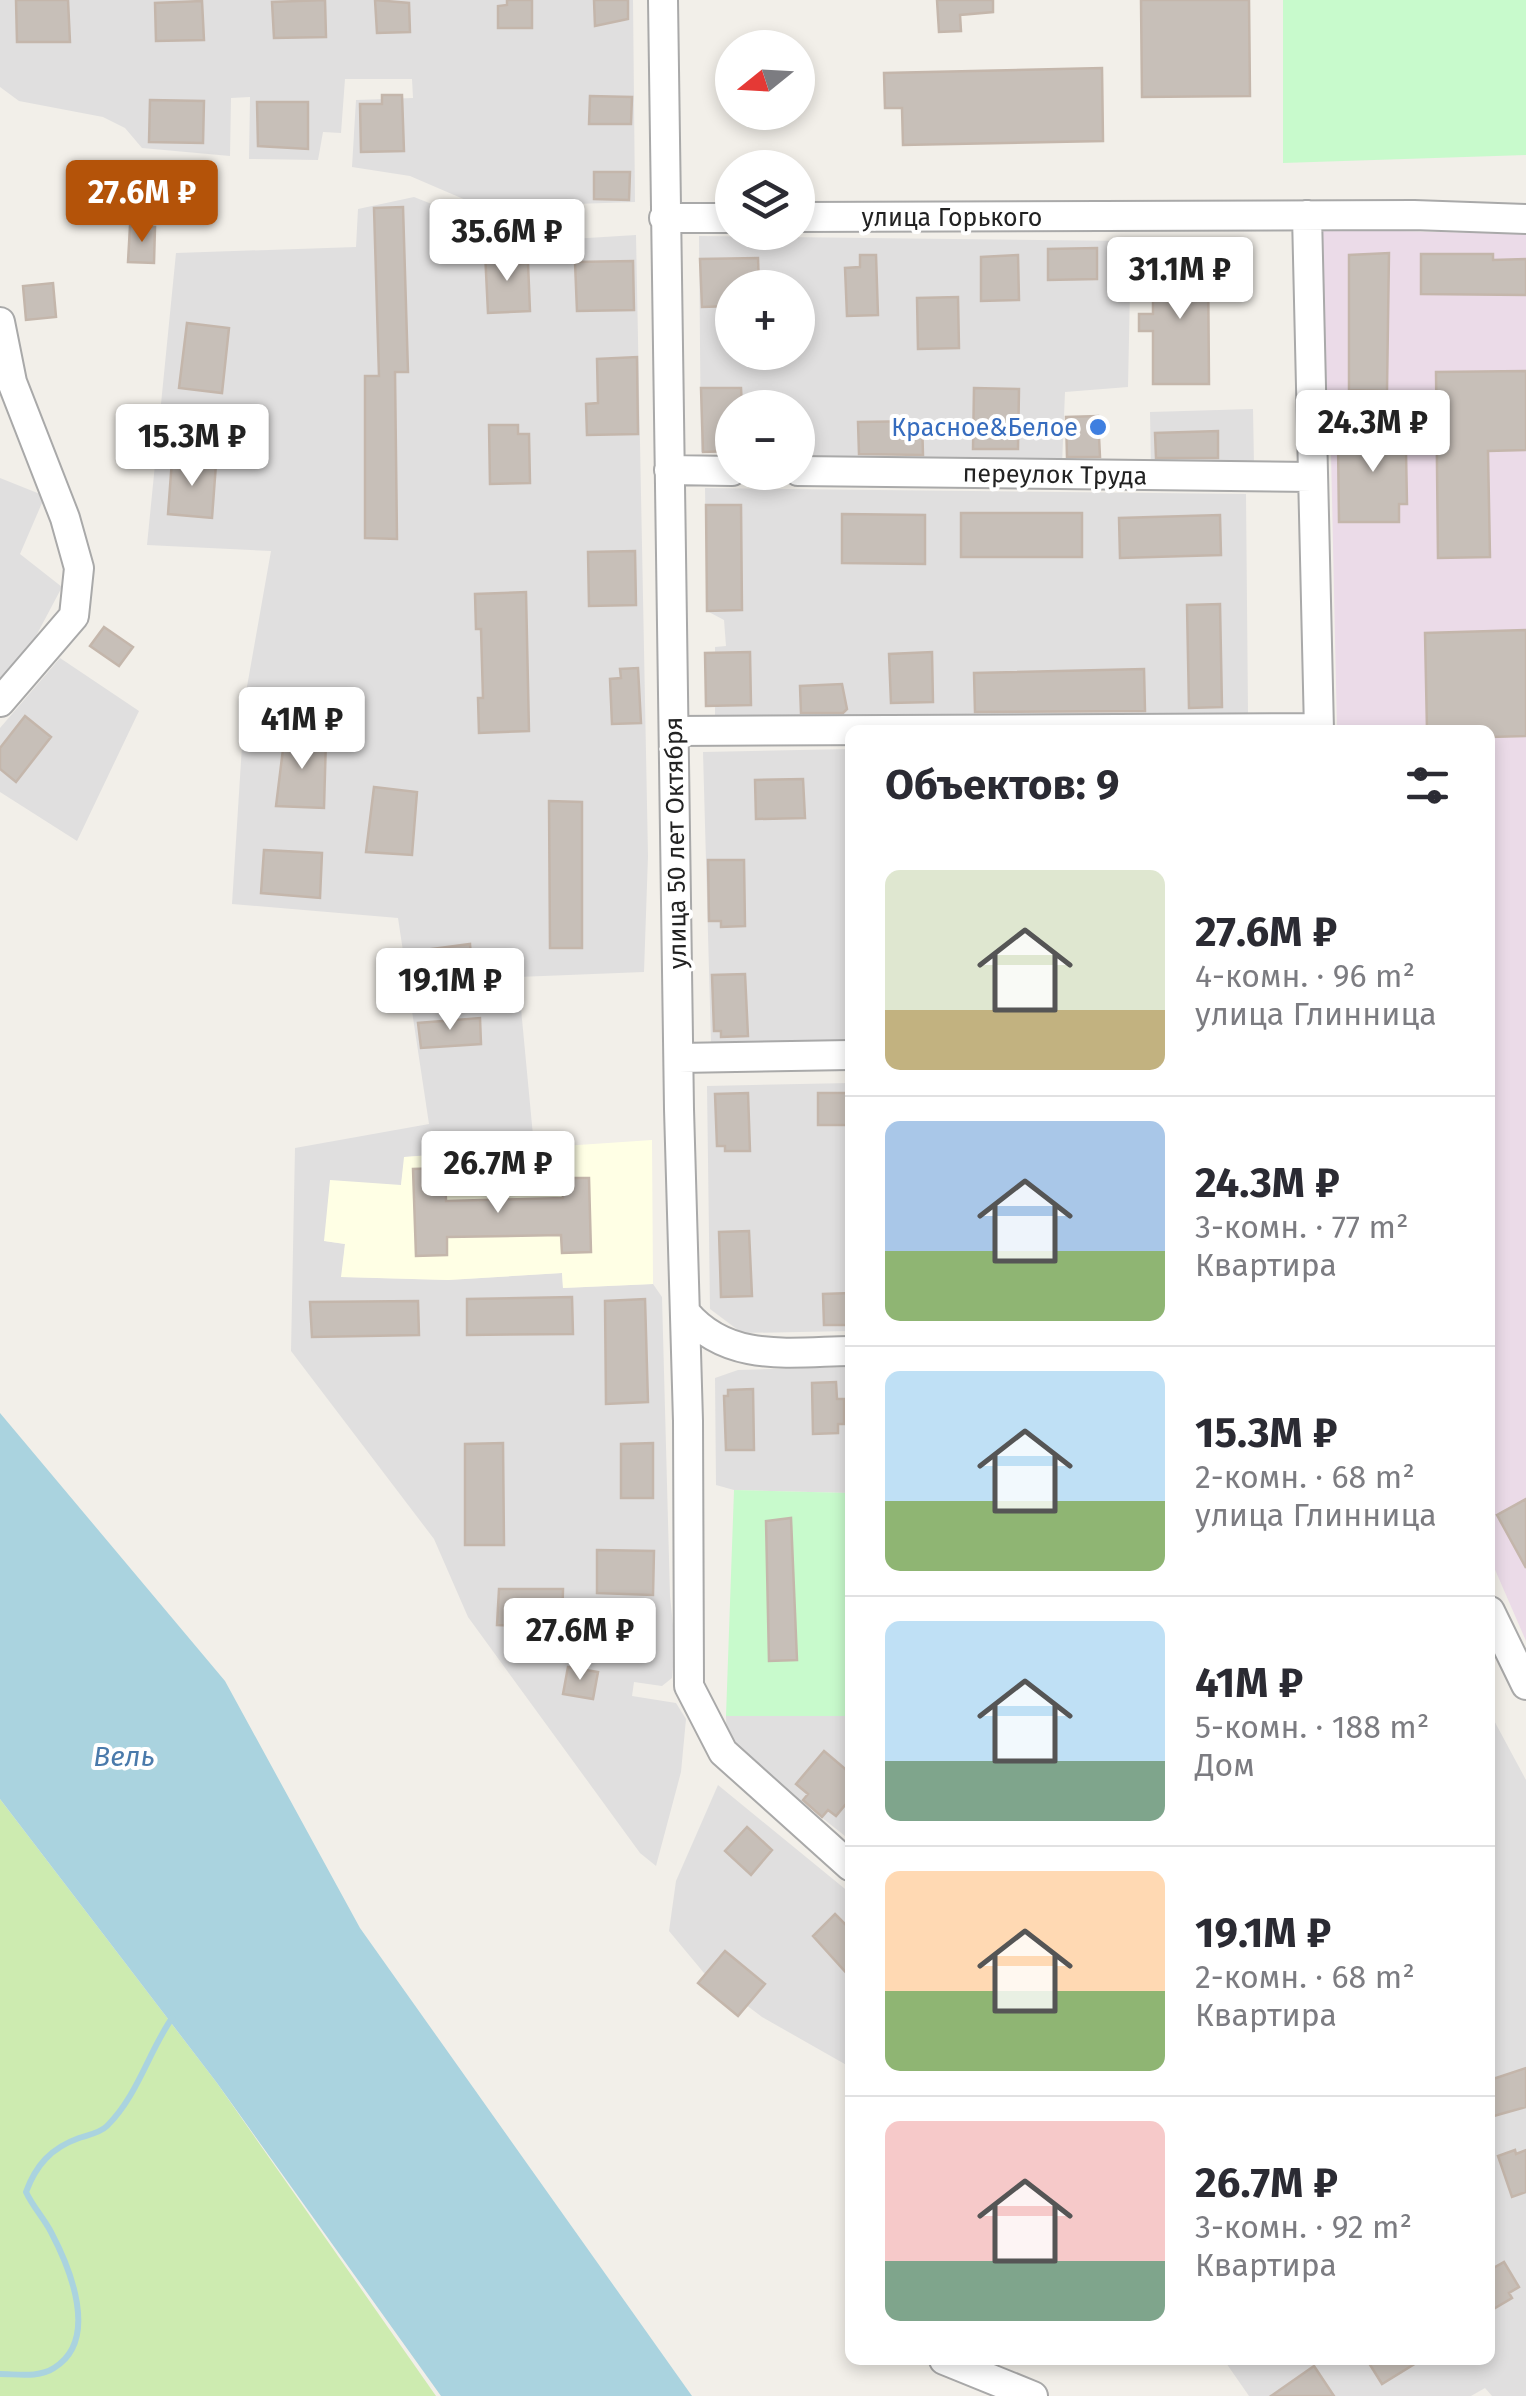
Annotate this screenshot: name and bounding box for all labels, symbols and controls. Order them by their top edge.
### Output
north arrow [715,30,815,130]
map controls [715,30,815,490]
button: layers [715,150,815,250]
pin: 27.6M ₽ [50,160,234,245]
text: 27.6M ₽ [88,173,196,211]
pin: 35.6M ₽ [415,199,599,284]
street label: улица Горького [862,203,1042,233]
text: 35.6M ₽ [452,212,562,250]
pin: 31.1M ₽ [1088,237,1272,322]
text: 31.1M ₽ [1129,250,1231,288]
button: + [715,270,815,370]
button: − [715,390,815,490]
pin: 24.3M ₽ [1281,390,1465,475]
text: 24.3M ₽ [1318,403,1428,441]
pin: 15.3M ₽ [100,404,284,489]
place label: Красное&Белое [891,413,1078,443]
marker: Красное&Белое [1087,416,1109,438]
text: 15.3M ₽ [138,417,246,455]
street label: переулок Труда [962,458,1148,492]
pin: 41M ₽ [232,687,372,772]
text: 41M ₽ [261,700,343,738]
street label: улица 50 лет Октября [659,717,693,969]
icon: filters [1400,758,1455,813]
text: Объектов: 9 [885,760,1119,810]
text: 27.6M ₽ [1195,907,1337,957]
icon: home [965,910,1085,1030]
pin: 19.1M ₽ [358,948,542,1033]
text: 4-комн. · 96 m² [1195,957,1415,995]
text: 19.1M ₽ [398,961,502,999]
text: улица Глинница [1195,995,1437,1033]
pin: 26.7M ₽ [406,1131,590,1216]
text: 26.7M ₽ [443,1144,553,1182]
text: 24.3M ₽ [1195,1158,1340,1208]
icon: home [965,1161,1085,1281]
text: 3-комн. · 77 m² [1195,1208,1409,1246]
text: Квартира [1195,1246,1337,1284]
text: 15.3M ₽ [1195,1408,1338,1458]
icon: home [965,1411,1085,1531]
text: 2-комн. · 68 m² [1195,1458,1415,1496]
text: улица Глинница [1195,1496,1437,1534]
pin: 27.6M ₽ [488,1598,672,1683]
text: 27.6M ₽ [526,1611,634,1649]
text: 41M ₽ [1195,1658,1303,1708]
icon: home [965,1661,1085,1781]
text: 5-комн. · 188 m² [1195,1708,1429,1746]
water label: Вель [93,1740,155,1773]
text: Дом [1195,1746,1255,1784]
text: 19.1M ₽ [1195,1908,1331,1958]
icon: home [965,1911,1085,2031]
text: 2-комн. · 68 m² [1195,1958,1415,1996]
text: Квартира [1195,1996,1337,2034]
text: 26.7M ₽ [1195,2158,1338,2208]
icon: home [965,2161,1085,2281]
text: 3-комн. · 92 m² [1195,2208,1412,2246]
text: Квартира [1195,2246,1337,2284]

